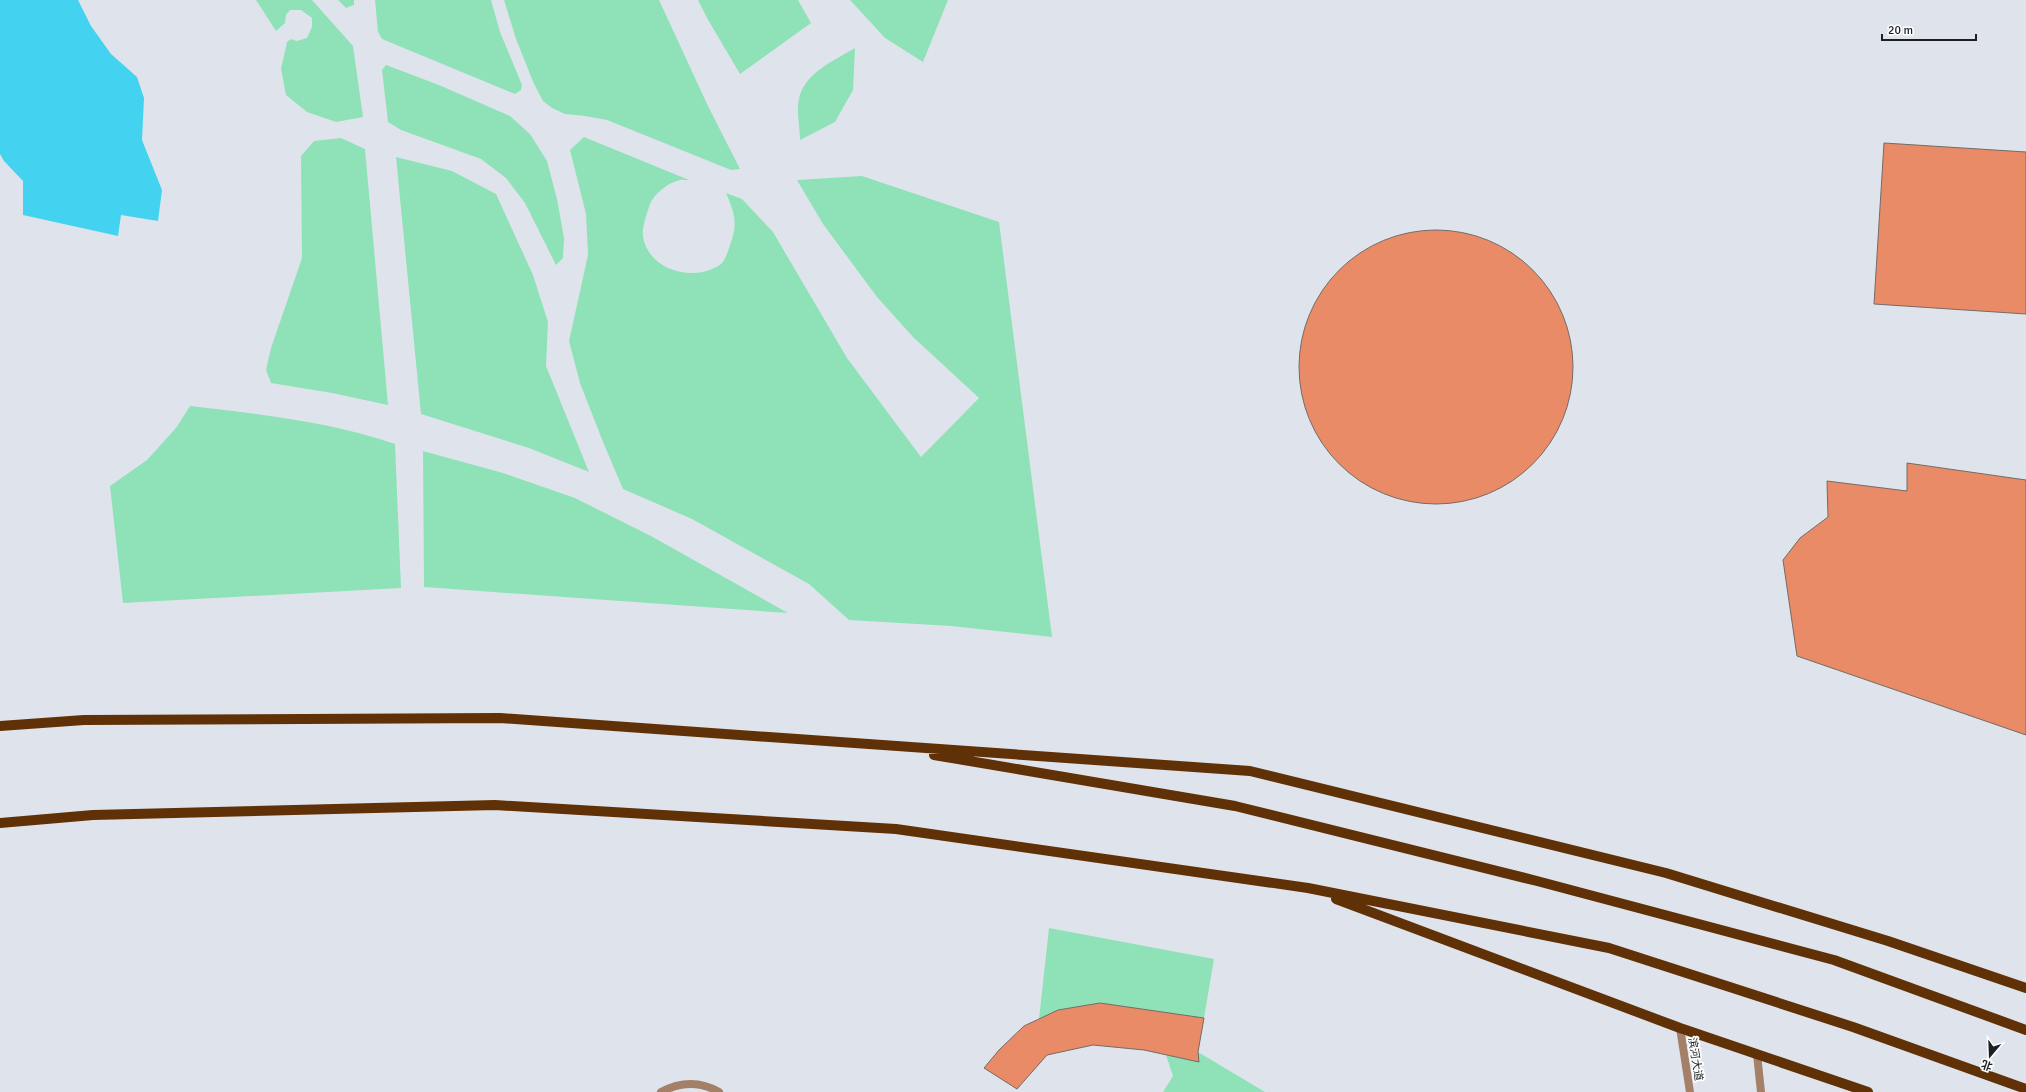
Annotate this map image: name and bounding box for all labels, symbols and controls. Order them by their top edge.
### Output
scale bar [1882,16,1976,42]
text: 20 m [1888,23,1913,38]
street label: 滨河大道 [1686,1036,1705,1082]
north arrow [1970,1036,2010,1076]
text: 北 [1980,1057,1994,1073]

